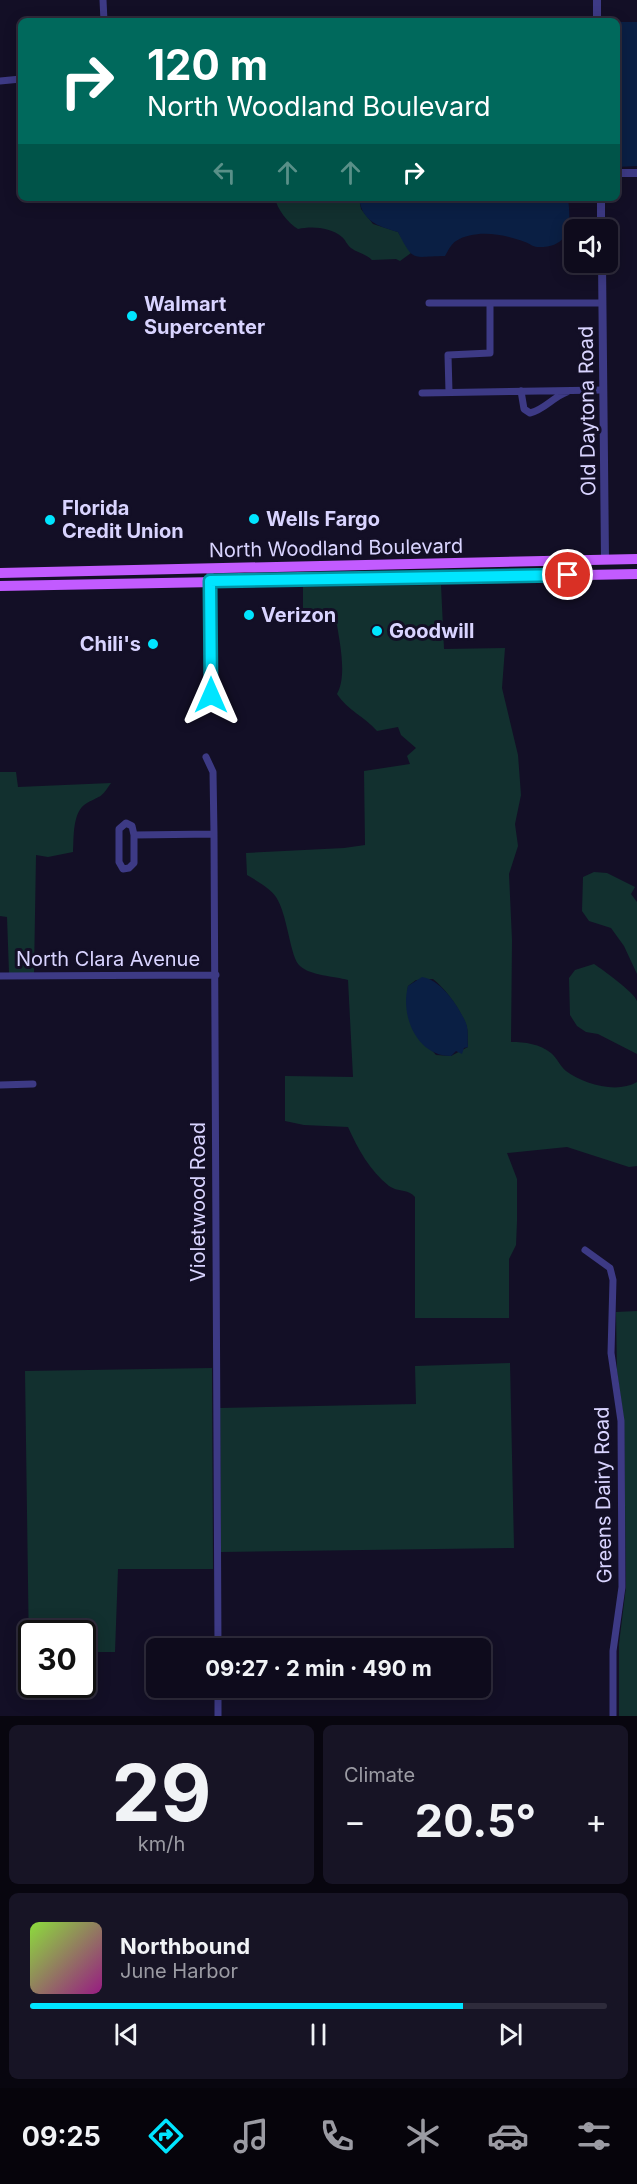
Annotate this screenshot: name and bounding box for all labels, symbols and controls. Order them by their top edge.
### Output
text: 120 m [147,39,268,90]
icon: right [48,42,126,120]
text: North Woodland Boulevard [147,90,490,123]
icon: left [208,156,241,189]
icon: ahead [271,156,304,189]
icon: ahead [334,156,367,189]
icon: right [397,156,430,189]
map controls [564,219,618,273]
button: sound [564,219,618,273]
place label: Walmart Supercenter [144,292,265,339]
marker: Walmart Supercenter [125,309,139,323]
street label: Old Daytona Road [574,326,600,496]
place label: Florida Credit Union [62,496,184,543]
place label: Wells Fargo [266,507,380,531]
marker: Wells Fargo [247,512,261,526]
marker: Florida Credit Union [43,513,57,527]
street label: North Woodland Boulevard [209,534,463,562]
pin [542,549,593,600]
icon: arrive [551,558,584,591]
place label: Verizon [261,603,336,627]
marker: Verizon [242,608,256,622]
place label: Goodwill [389,619,474,643]
marker: Goodwill [370,624,384,638]
place label: Chili's [80,632,141,656]
marker: Chili's [146,637,160,651]
position arrow [179,663,243,727]
street label: North Clara Avenue [16,947,200,971]
street label: Violetwood Road [186,1122,210,1282]
street label: Greens Dairy Road [589,1406,617,1584]
speed limit sign: 30 [18,1620,96,1698]
text: 09:27 · 2 min · 490 m [205,1655,432,1681]
text: 29 [112,1745,211,1840]
text: Climate [344,1763,415,1787]
text: 20.5° [415,1793,536,1848]
text: − [344,1801,366,1841]
text: + [585,1801,607,1841]
text: km/h [138,1832,185,1856]
text: Northbound [120,1933,250,1959]
text: June Harbor [120,1959,238,1983]
icon: previous [110,2018,143,2051]
icon: pause [302,2018,335,2051]
icon: next [494,2018,527,2051]
icon: directions [145,2115,187,2157]
icon: music [230,2115,272,2157]
icon: phone [316,2115,358,2157]
icon: climate [402,2115,444,2157]
icon: car [487,2115,529,2157]
icon: filters [573,2115,615,2157]
text: 09:25 [22,2120,101,2153]

